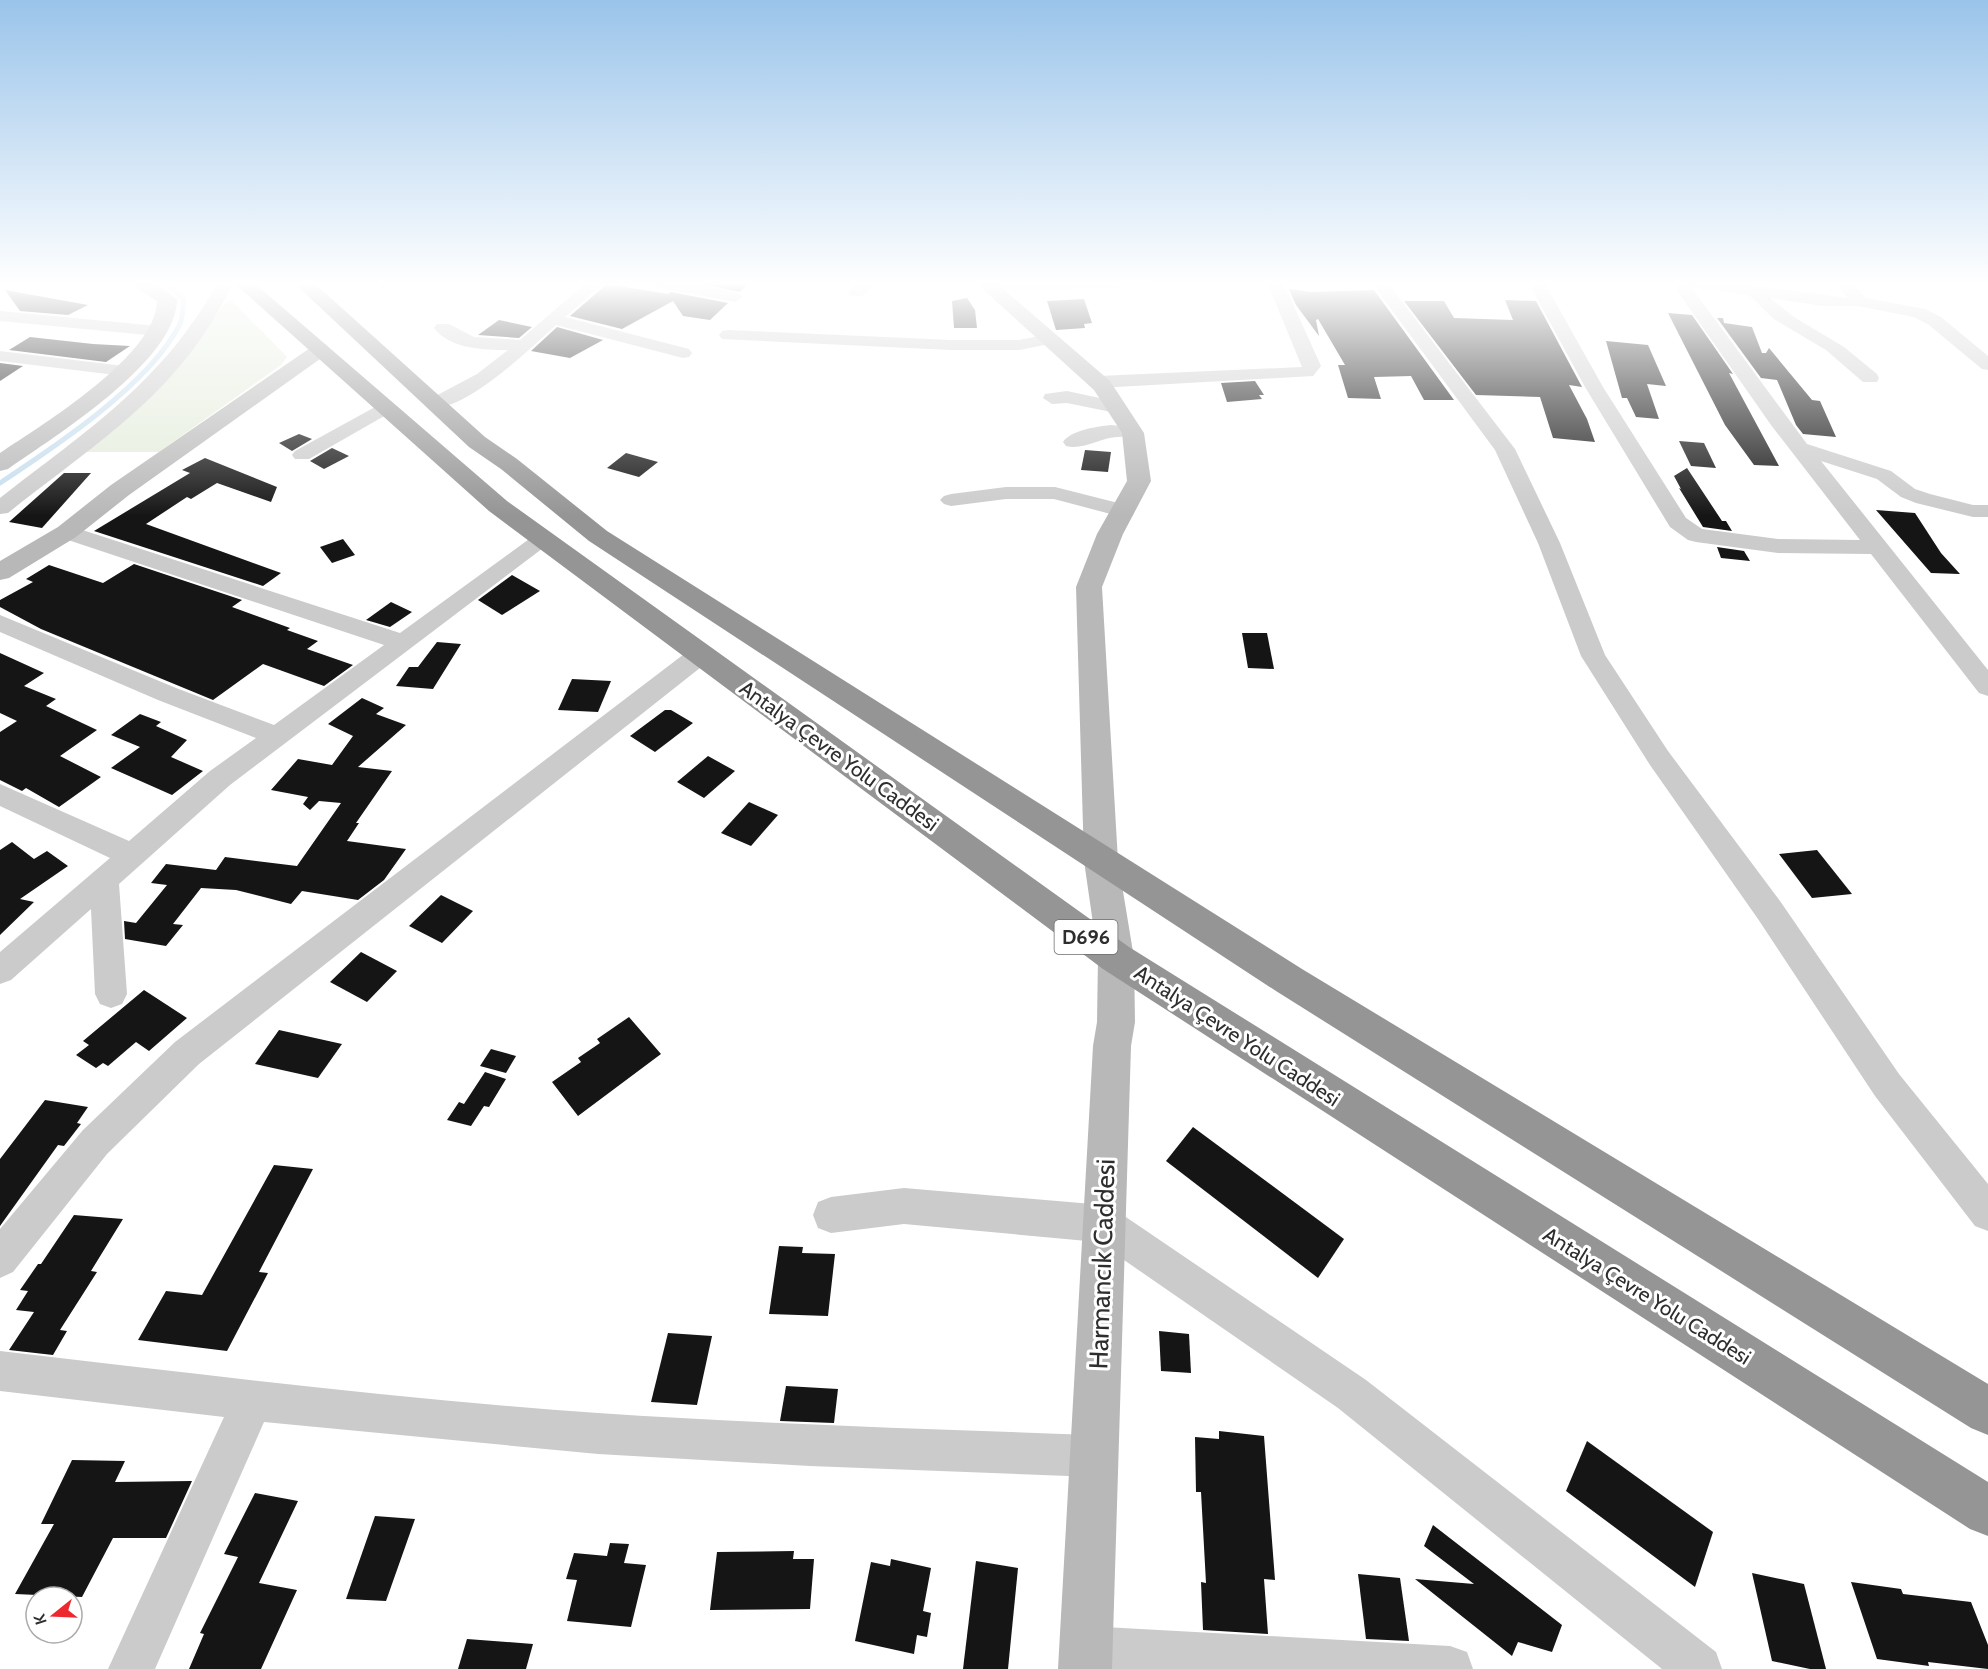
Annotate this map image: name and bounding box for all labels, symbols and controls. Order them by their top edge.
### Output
street label: Antalya Çevre Yolu Caddesi [735,675,944,836]
road number: D696 [1054,920,1118,954]
street label: Antalya Çevre Yolu Caddesi [1130,960,1345,1111]
street label: Harmancık Caddesi [1082,1158,1122,1370]
street label: Antalya Çevre Yolu Caddesi [1539,1221,1756,1370]
north arrow [24,1585,84,1645]
text: K [30,1612,51,1627]

